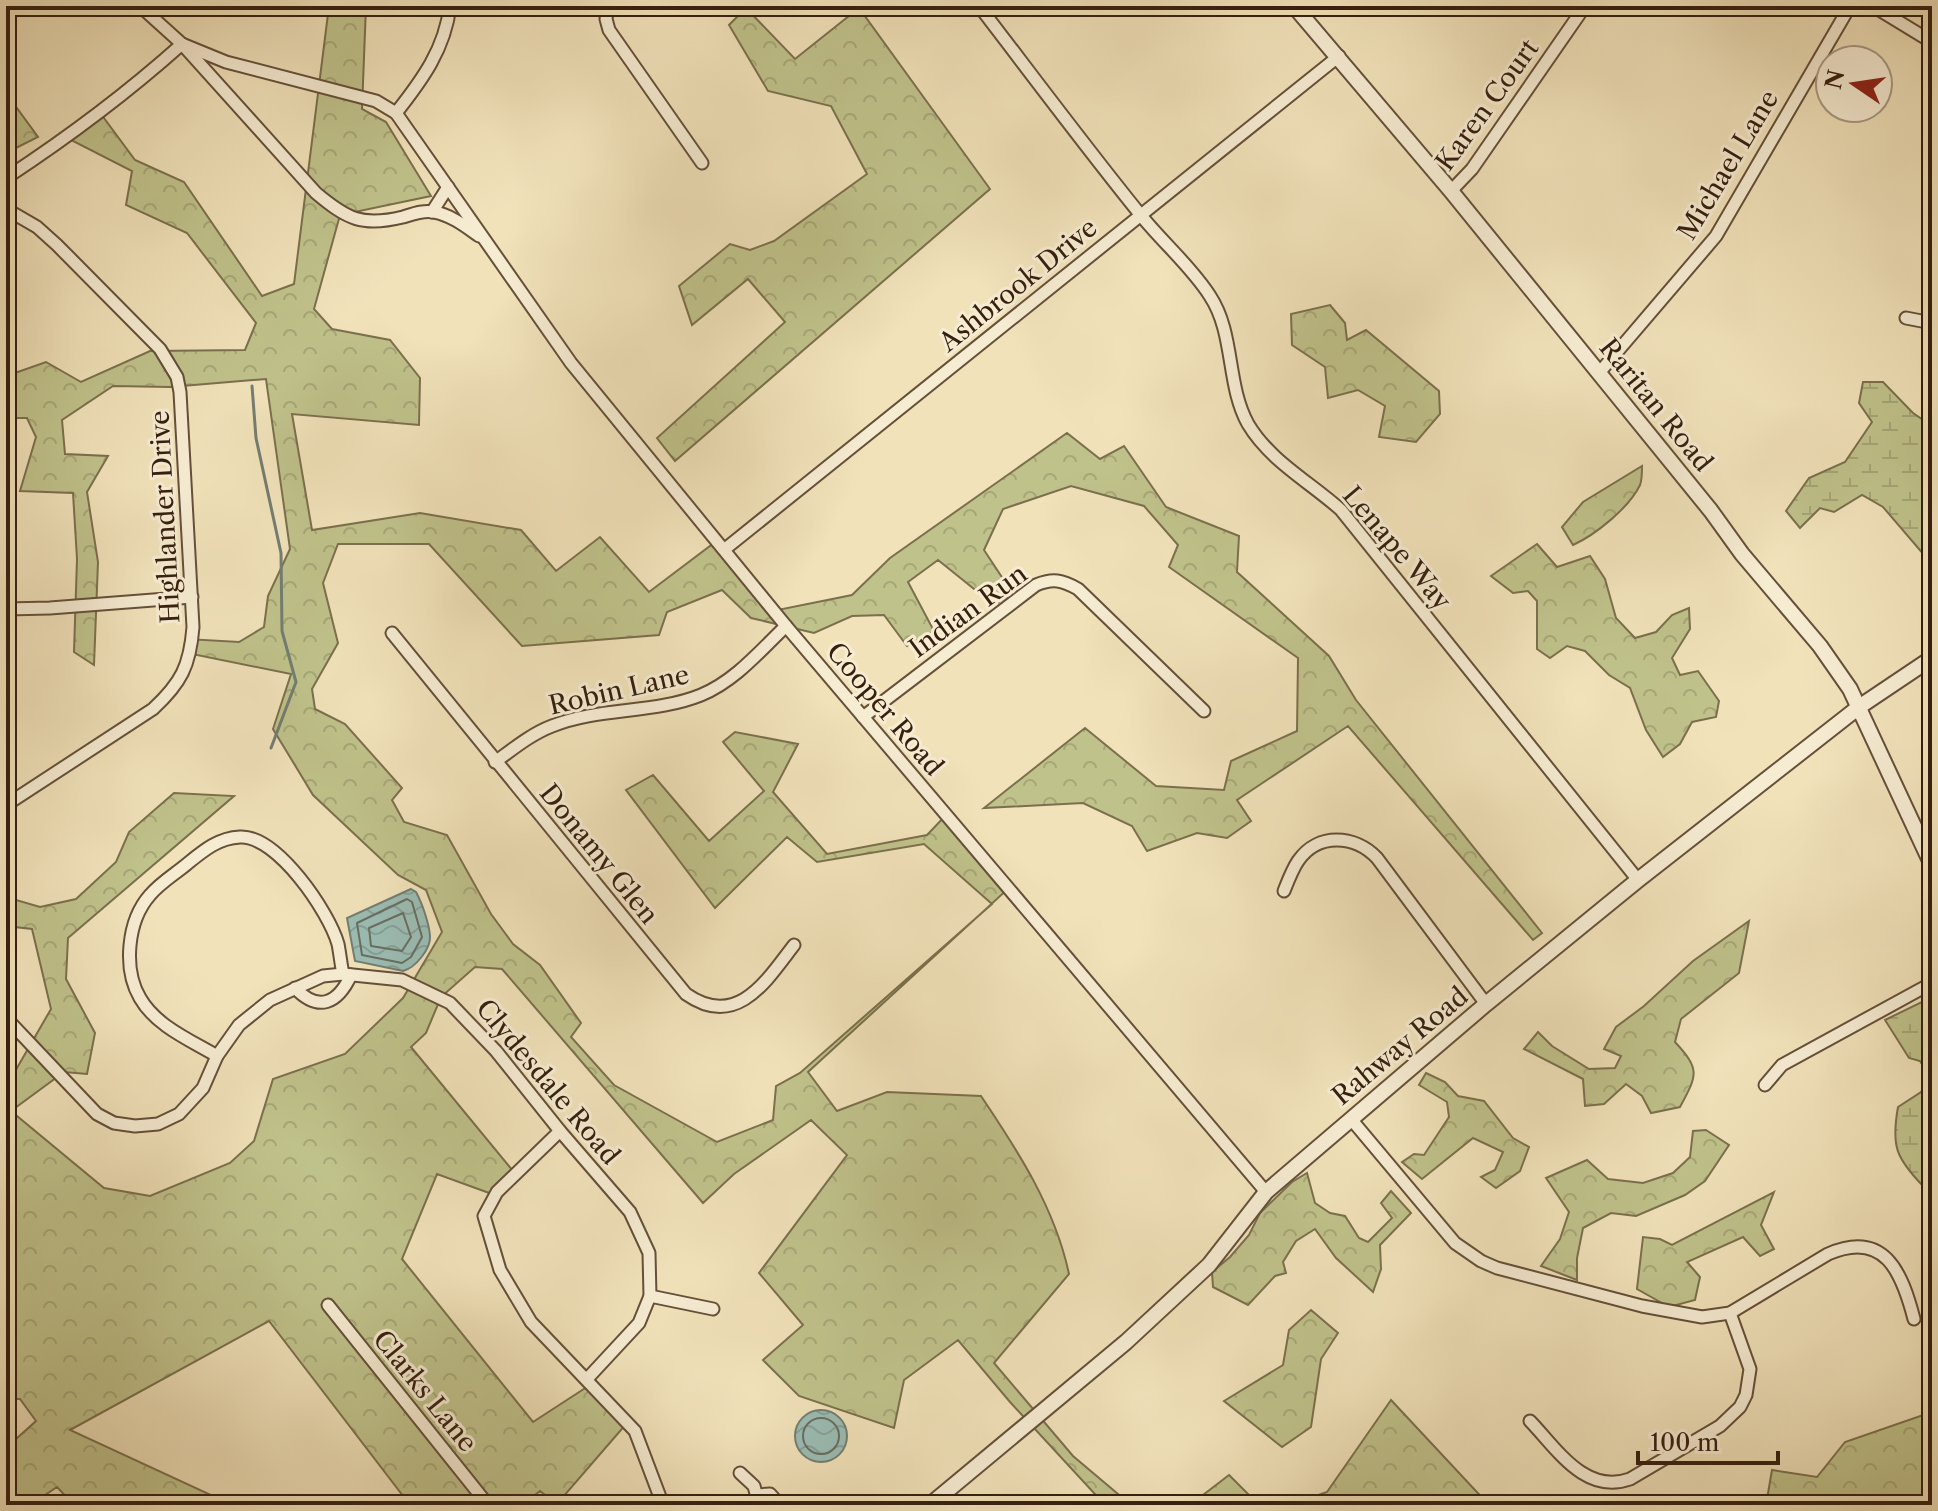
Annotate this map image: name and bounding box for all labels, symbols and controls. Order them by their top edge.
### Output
street label: Karen Court [1429,32,1546,177]
north arrow [1814,44,1894,124]
text: N [1820,67,1850,92]
street label: Michael Lane [1671,84,1785,246]
street label: Ashbrook Drive [932,212,1103,359]
street label: Raritan Road [1593,332,1720,478]
street label: Highlander Drive [143,410,187,624]
street label: Lenape Way [1336,480,1458,617]
street label: Indian Run [903,557,1033,665]
street label: Cooper Road [820,636,950,782]
street label: Robin Lane [546,658,692,722]
street label: Donamy Glen [533,778,665,930]
street label: Rahway Road [1326,980,1474,1112]
street label: Clydesdale Road [470,993,627,1171]
street label: Clarks Lane [366,1324,484,1458]
scale bar [1638,1415,1778,1465]
text: 100 m [1650,1428,1719,1457]

